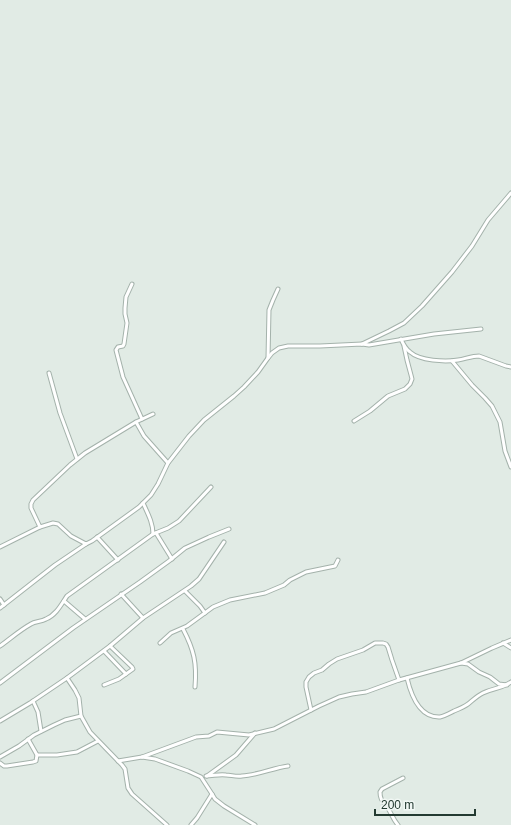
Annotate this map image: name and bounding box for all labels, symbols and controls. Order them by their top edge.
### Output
scale bar [375,791,475,817]
text: 200 m [381,798,414,812]

